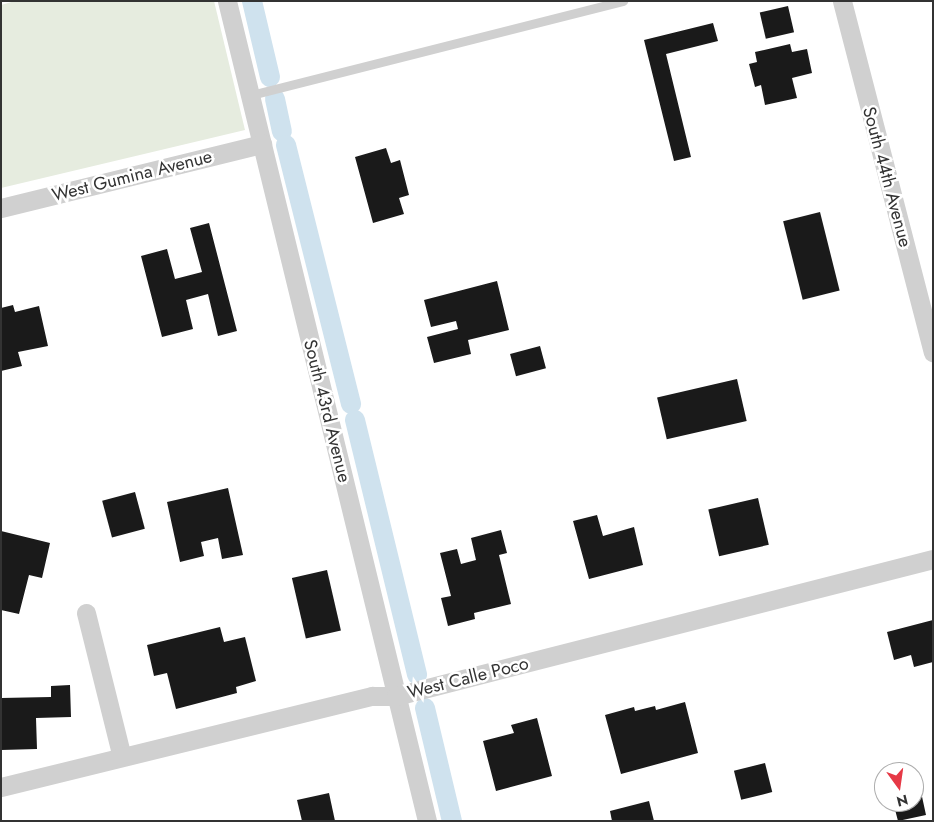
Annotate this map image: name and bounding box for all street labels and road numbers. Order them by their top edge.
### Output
street label: South 44th Avenue [858,104,916,250]
street label: West Gumina Avenue [50,146,214,206]
street label: South 43rd Avenue [299,337,355,485]
street label: West Calle Poco [405,653,531,703]

